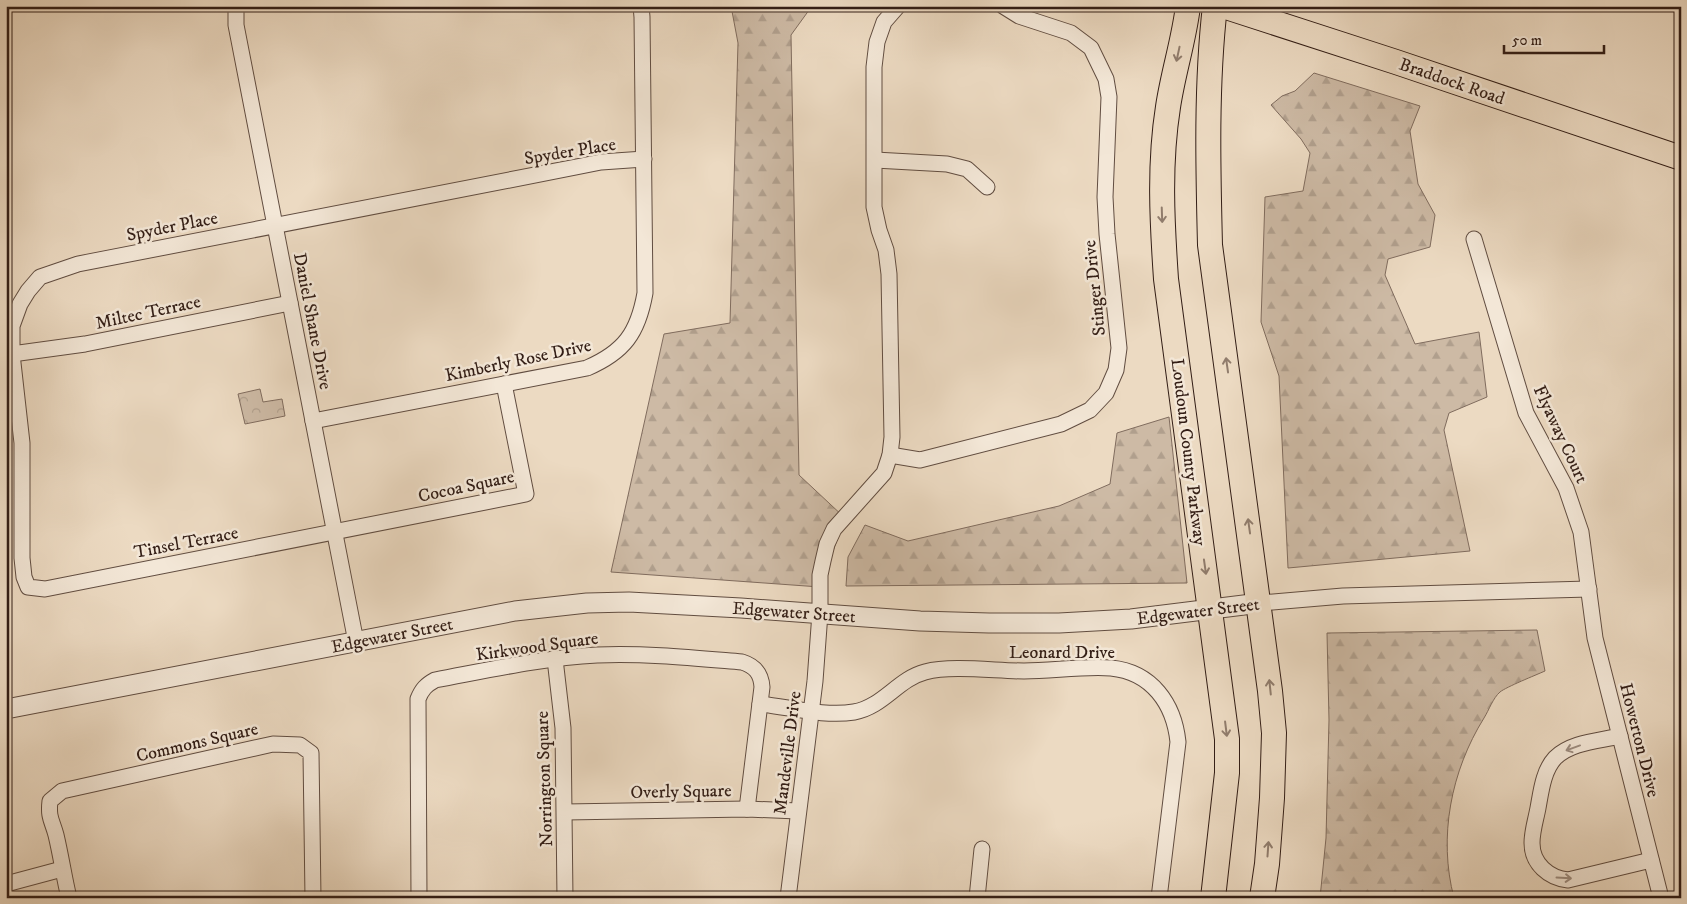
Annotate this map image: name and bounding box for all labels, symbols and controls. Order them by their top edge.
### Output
scale bar [1504,22,1604,54]
text: 50 m [1512,31,1542,50]
one-way arrow [1173,46,1182,62]
street label: Braddock Road [1396,54,1507,110]
street label: Spyder Place [523,134,618,170]
street label: Spyder Place [125,207,220,247]
one-way arrow [1157,207,1166,223]
street label: Stinger Drive [1079,239,1111,337]
street label: Daniel Shane Drive [288,251,336,392]
street label: Miltec Terrace [94,291,203,335]
street label: Kimberly Rose Drive [443,335,593,387]
street label: Loudoun County Parkway [1166,357,1210,547]
one-way arrow [1222,357,1232,373]
street label: Flyaway Court [1528,382,1592,487]
street label: Cocoa Square [416,466,516,508]
one-way arrow [1244,518,1254,534]
street label: Tinsel Terrace [132,522,240,564]
one-way arrow [1200,559,1210,575]
street label: Edgewater Street [1136,594,1261,630]
street label: Edgewater Street [732,598,856,628]
street label: Edgewater Street [330,613,455,659]
street label: Kirkwood Square [474,628,600,666]
street label: Leonard Drive [1009,642,1115,664]
one-way arrow [1265,679,1275,695]
street label: Howerton Drive [1614,681,1664,800]
street label: Mandeville Drive [769,690,807,816]
street label: Norrington Square [532,711,558,847]
street label: Commons Square [134,718,260,768]
one-way arrow [1221,720,1231,736]
one-way arrow [1565,744,1581,753]
street label: Overly Square [630,780,732,804]
one-way arrow [1264,842,1273,858]
one-way arrow [1556,874,1572,883]

